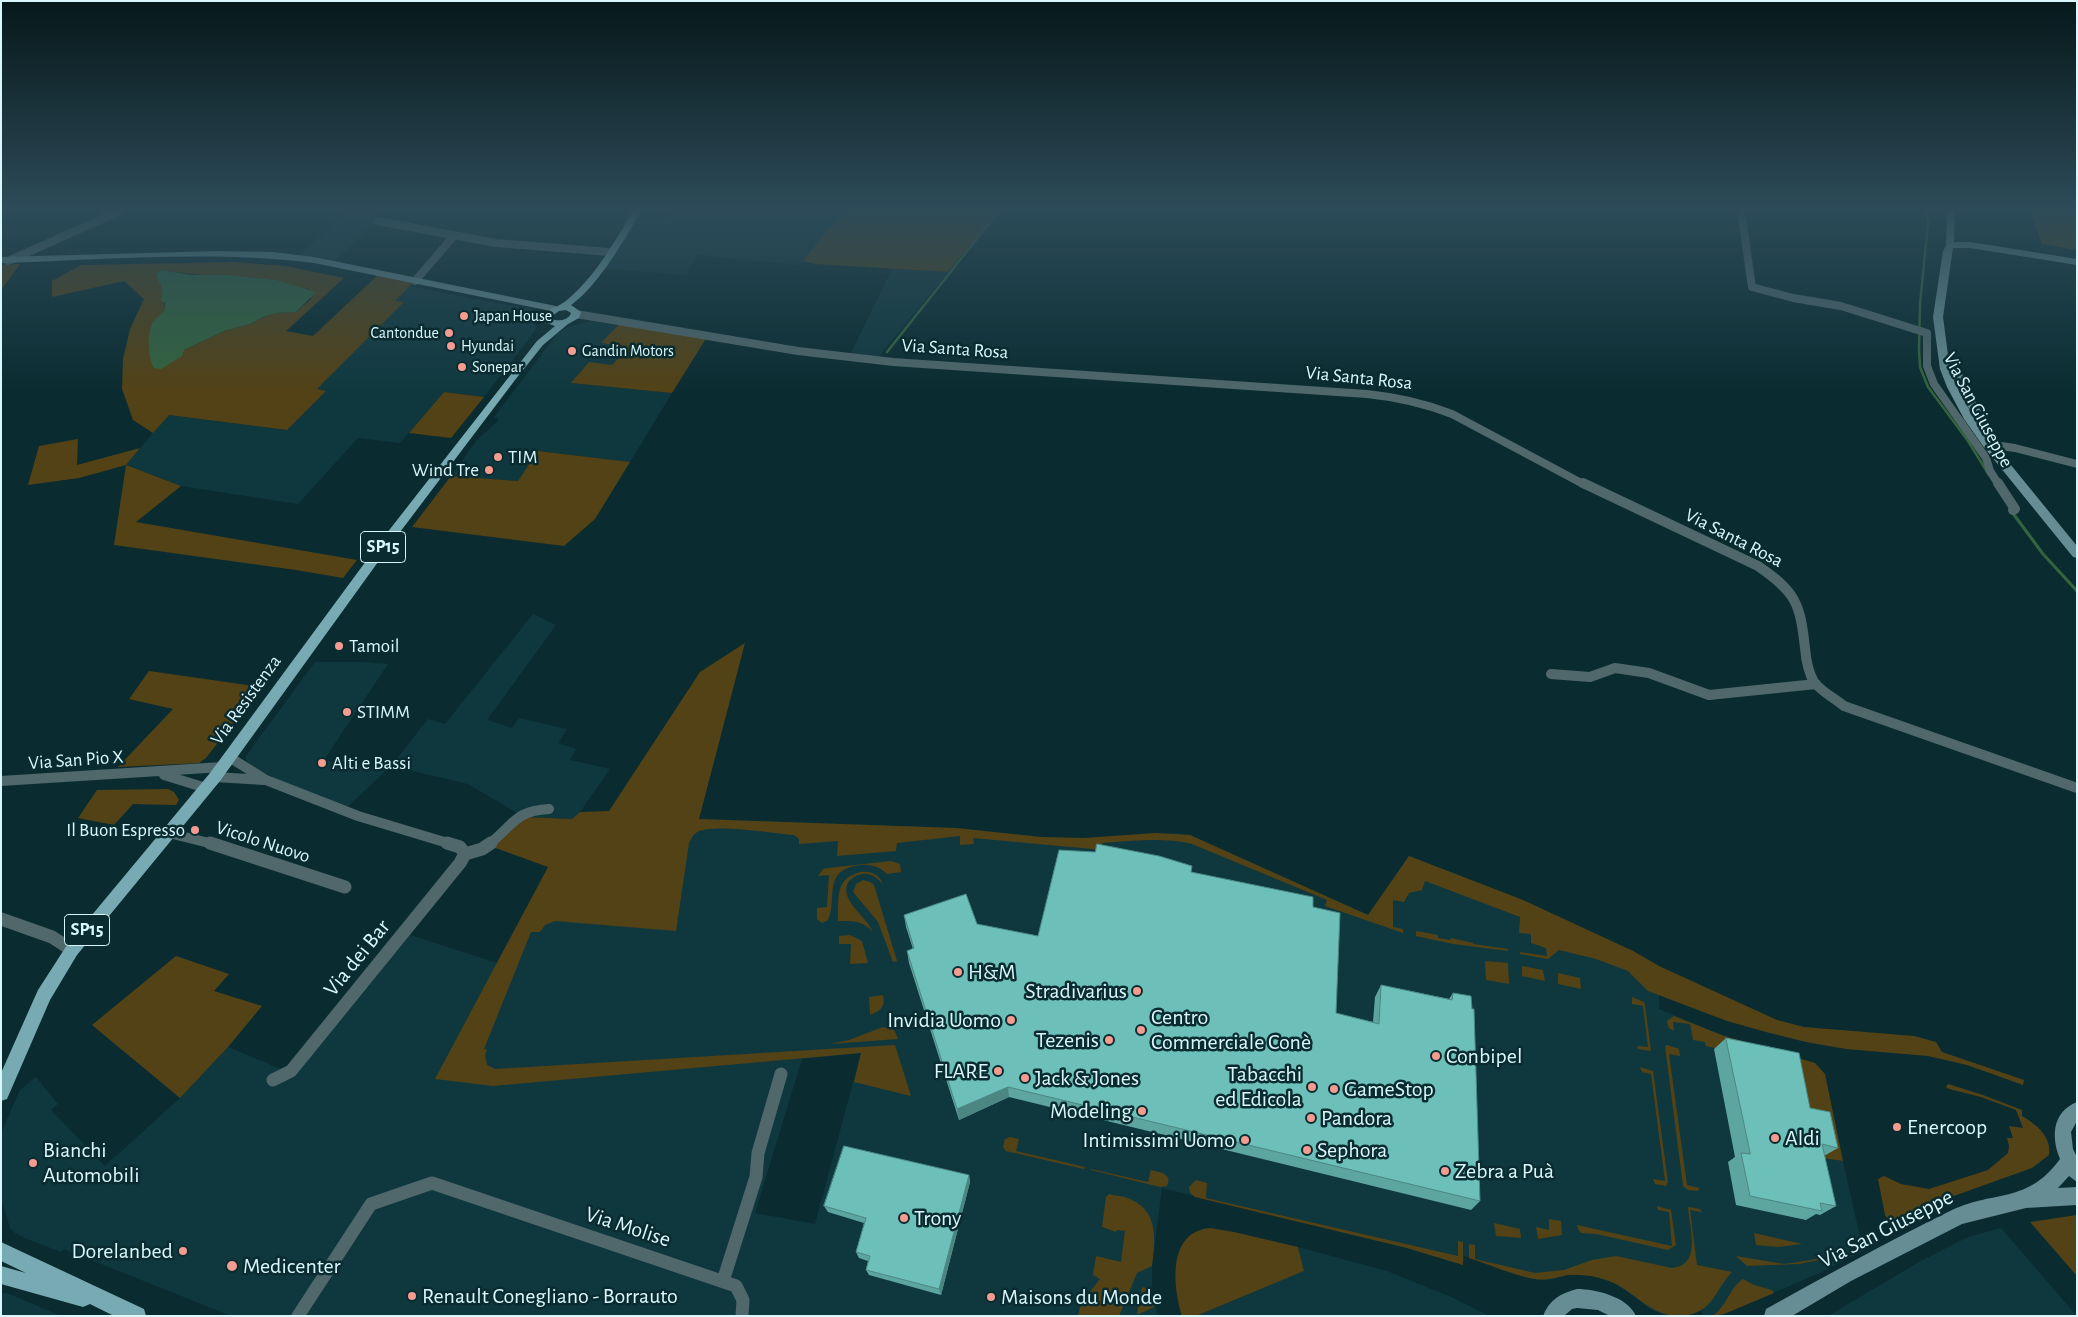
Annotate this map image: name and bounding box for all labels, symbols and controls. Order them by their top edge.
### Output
place label: Japan House [474,306,552,326]
marker: Japan House [458,310,470,322]
place label: Cantondue [371,323,439,343]
marker: Cantondue [443,327,455,339]
street label: Via Santa Rosa [901,334,1009,364]
place label: Hyundai [461,336,514,356]
marker: Hyundai [445,340,457,352]
place label: Gandin Motors [582,341,674,361]
marker: Gandin Motors [566,345,578,357]
street label: Via San Giuseppe [1938,349,2018,471]
place label: Sonepar [472,357,523,377]
marker: Sonepar [456,361,468,373]
street label: Via Santa Rosa [1305,361,1413,395]
place label: TIM [508,446,537,468]
marker: TIM [492,451,504,463]
place label: Wind Tre [412,459,479,481]
marker: Wind Tre [483,464,495,476]
street label: Via Santa Rosa [1681,504,1787,572]
road number: SP15 [360,532,406,562]
place label: Tamoil [349,635,399,657]
marker: Tamoil [333,640,345,652]
street label: Via Resistenza [206,651,286,749]
place label: STIMM [357,701,410,723]
marker: STIMM [341,706,353,718]
street label: Via San Pio X [28,745,124,775]
place label: Alti e Bassi [332,752,411,774]
marker: Alti e Bassi [316,757,328,769]
street label: Vicolo Nuovo [213,816,313,868]
place label: Il Buon Espresso [66,819,185,841]
marker: Il Buon Espresso [189,824,201,836]
road number: SP15 [64,914,110,946]
street label: Via dei Bar [318,914,396,1002]
place label: H&M [968,959,1016,985]
marker: H&M [952,966,964,978]
place label: Stradivarius [1025,978,1127,1004]
marker: Stradivarius [1131,985,1143,997]
place label: Centro Commerciale Conè [1151,1004,1311,1056]
place label: Invidia Uomo [887,1007,1001,1033]
marker: Invidia Uomo [1005,1014,1017,1026]
marker: Centro Commerciale Conè [1135,1024,1147,1036]
place label: Tezenis [1036,1027,1099,1053]
marker: Tezenis [1103,1034,1115,1046]
place label: Conbipel [1446,1043,1522,1069]
marker: Conbipel [1430,1050,1442,1062]
place label: FLARE [934,1058,988,1084]
place label: Tabacchi ed Edicola [1215,1061,1302,1112]
marker: FLARE [992,1065,1004,1077]
place label: Jack & Jones [1035,1065,1139,1091]
marker: Jack & Jones [1019,1072,1031,1084]
place label: GameStop [1344,1076,1434,1102]
marker: Tabacchi ed Edicola [1306,1081,1318,1093]
marker: GameStop [1328,1083,1340,1095]
place label: Modeling [1050,1098,1132,1124]
marker: Modeling [1136,1105,1148,1117]
place label: Pandora [1321,1105,1392,1131]
marker: Pandora [1305,1112,1317,1124]
place label: Enercoop [1907,1114,1987,1140]
marker: Enercoop [1891,1121,1903,1133]
place label: Aldi [1785,1125,1820,1151]
place label: Intimissimi Uomo [1082,1127,1235,1153]
marker: Aldi [1769,1132,1781,1144]
marker: Intimissimi Uomo [1239,1134,1251,1146]
place label: Bianchi Automobili [43,1137,140,1188]
place label: Sephora [1317,1137,1387,1163]
marker: Sephora [1301,1144,1313,1156]
marker: Bianchi Automobili [27,1157,39,1169]
place label: Zebra a Puà [1455,1158,1554,1184]
marker: Zebra a Puà [1439,1165,1451,1177]
street label: Via San Giuseppe [1815,1184,1957,1274]
street label: Via Molise [582,1201,674,1253]
place label: Trony [914,1205,961,1231]
marker: Trony [898,1212,910,1224]
place label: Dorelanbed [71,1238,173,1264]
marker: Dorelanbed [177,1245,189,1257]
place label: Medicenter [243,1253,341,1279]
marker: Medicenter [225,1259,239,1273]
place label: Renault Conegliano - Borrauto [422,1283,678,1309]
place label: Maisons du Monde [1001,1284,1162,1310]
marker: Renault Conegliano - Borrauto [406,1290,418,1302]
marker: Maisons du Monde [985,1291,997,1303]

